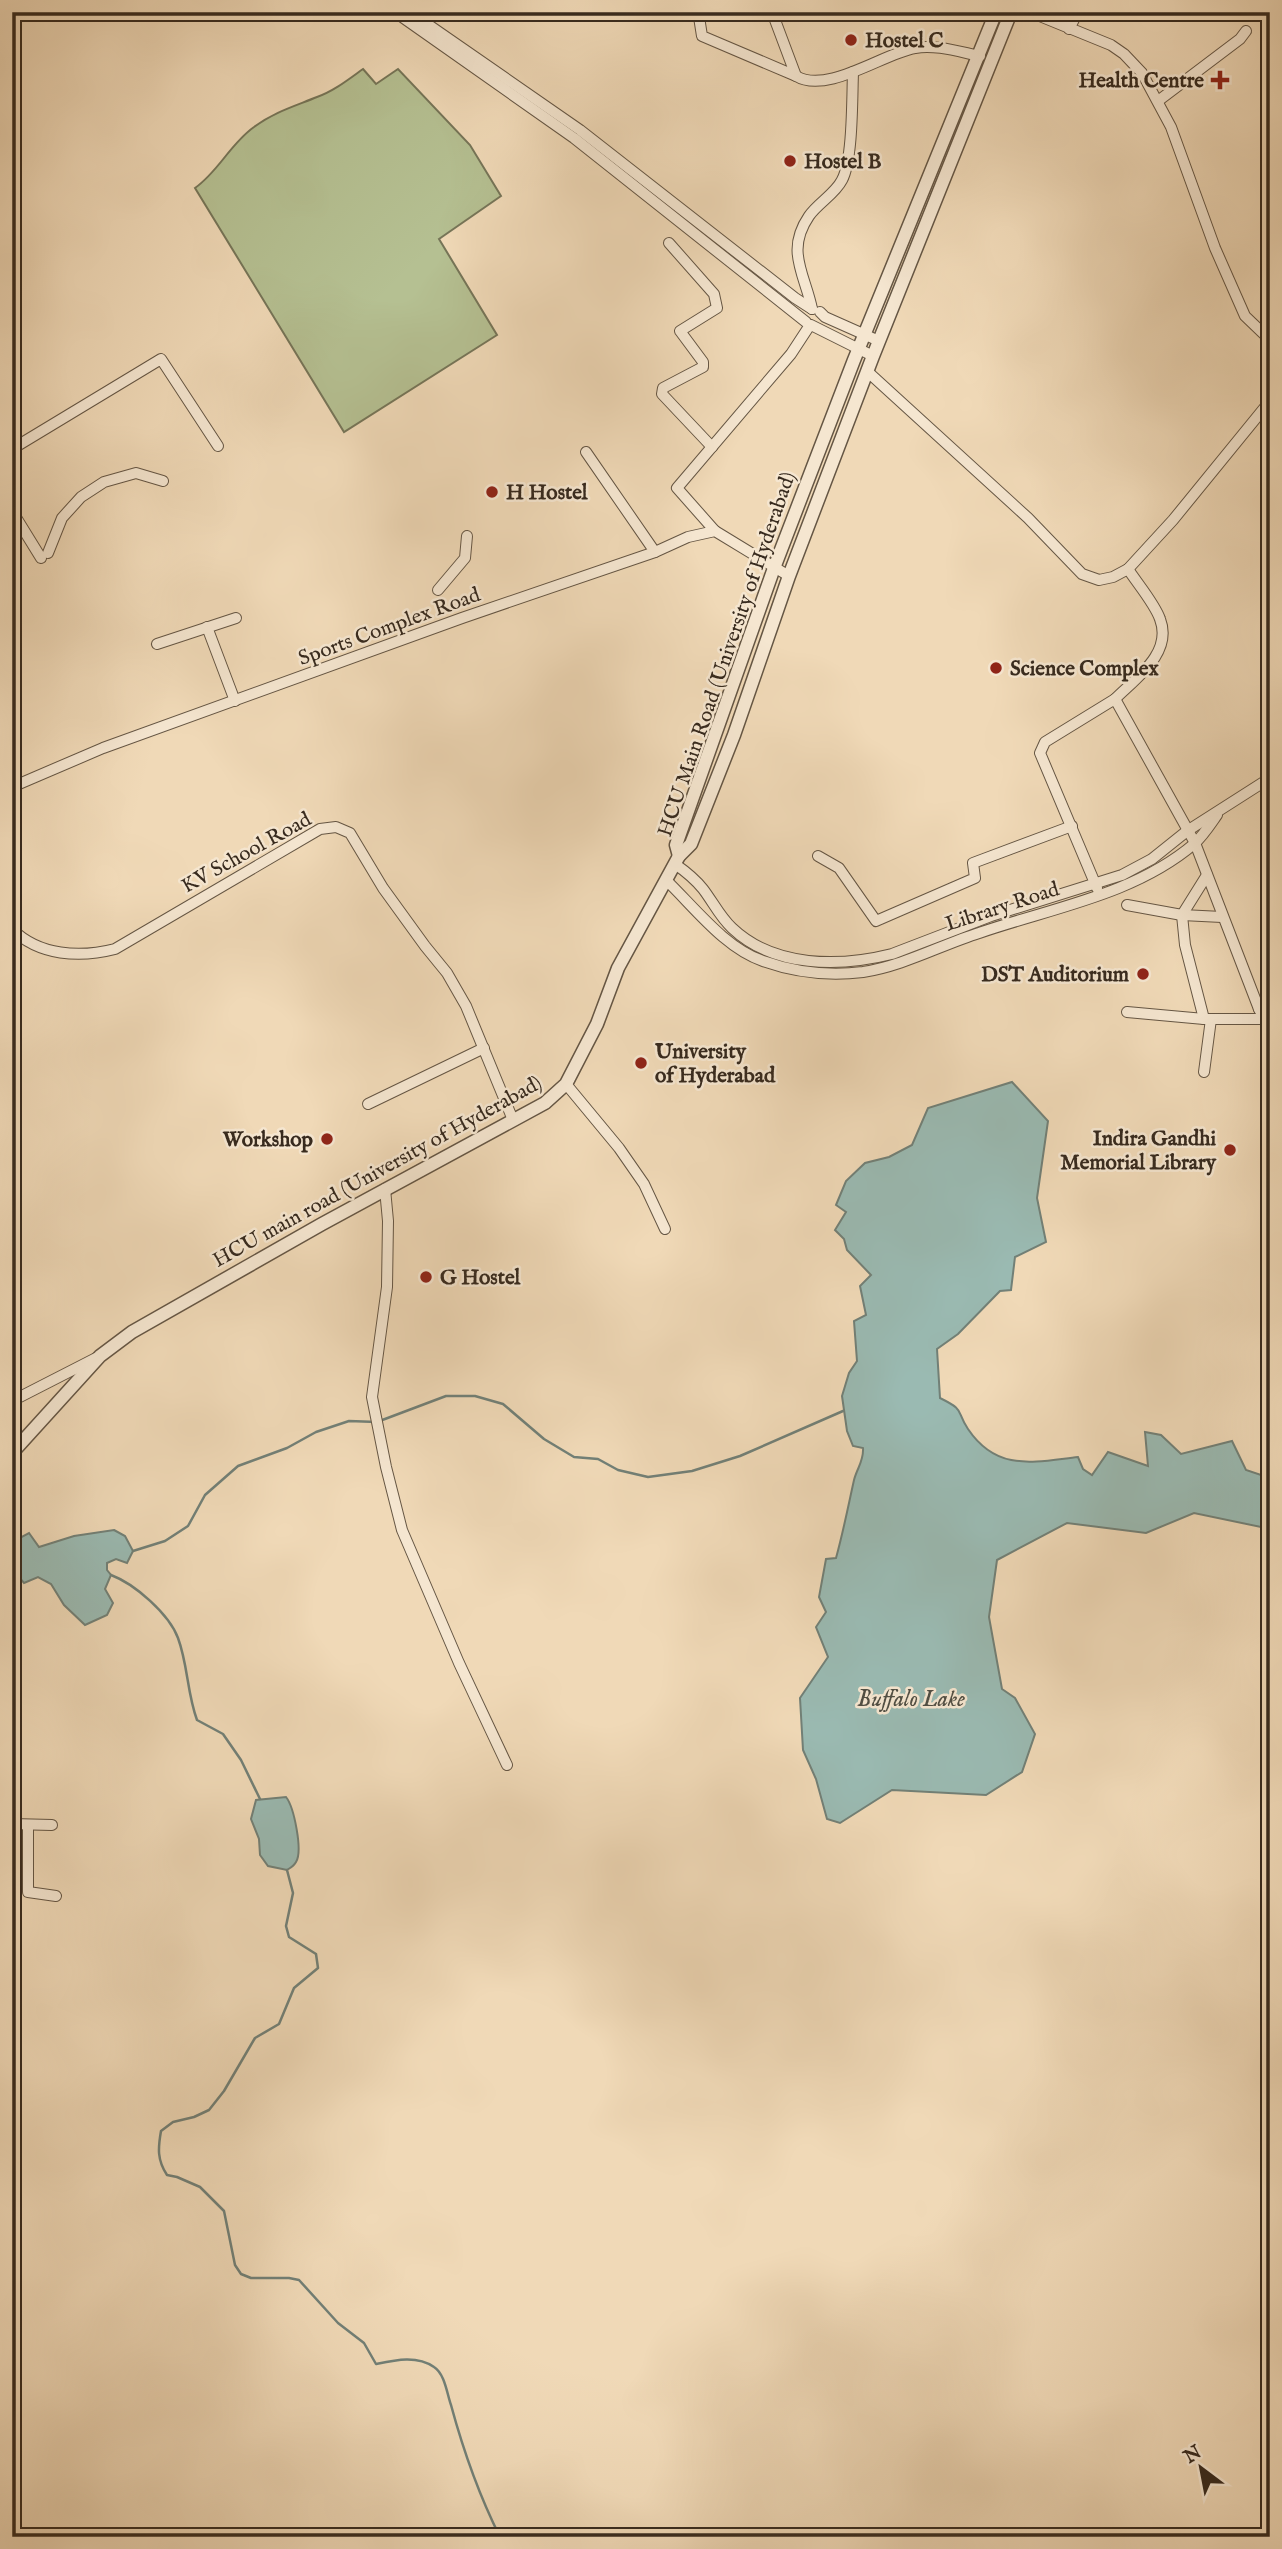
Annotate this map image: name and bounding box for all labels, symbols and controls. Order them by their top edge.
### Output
place label: Hostel C [865,28,944,55]
marker: Hostel C [843,32,859,48]
place label: Health Centre [1078,68,1204,95]
marker: Health Centre [1210,70,1230,90]
place label: Hostel B [804,149,882,176]
marker: Hostel B [782,153,798,169]
street label: HCU Main Road (University of Hyderabad) [652,468,803,841]
place label: H Hostel [506,480,589,507]
marker: H Hostel [484,484,500,500]
street label: Sports Complex Road [295,582,485,673]
place label: Science Complex [1010,656,1159,683]
marker: Science Complex [988,660,1004,676]
street label: KV School Road [177,806,317,900]
street label: Library Road [942,876,1064,939]
place label: DST Auditorium [981,962,1130,989]
marker: DST Auditorium [1135,966,1151,982]
place label: University of Hyderabad [654,1039,776,1090]
marker: University of Hyderabad [633,1055,649,1071]
street label: HCU main road (University of Hyderabad) [208,1070,547,1274]
place label: Indira Gandhi Memorial Library [1060,1126,1217,1177]
place label: Workshop [222,1127,314,1154]
marker: Workshop [319,1131,335,1147]
marker: Indira Gandhi Memorial Library [1222,1142,1238,1158]
place label: G Hostel [440,1265,522,1292]
marker: G Hostel [418,1269,434,1285]
water label: Buffalo Lake [857,1685,965,1714]
north arrow [1166,2434,1236,2504]
text: N [1179,2440,1207,2470]

